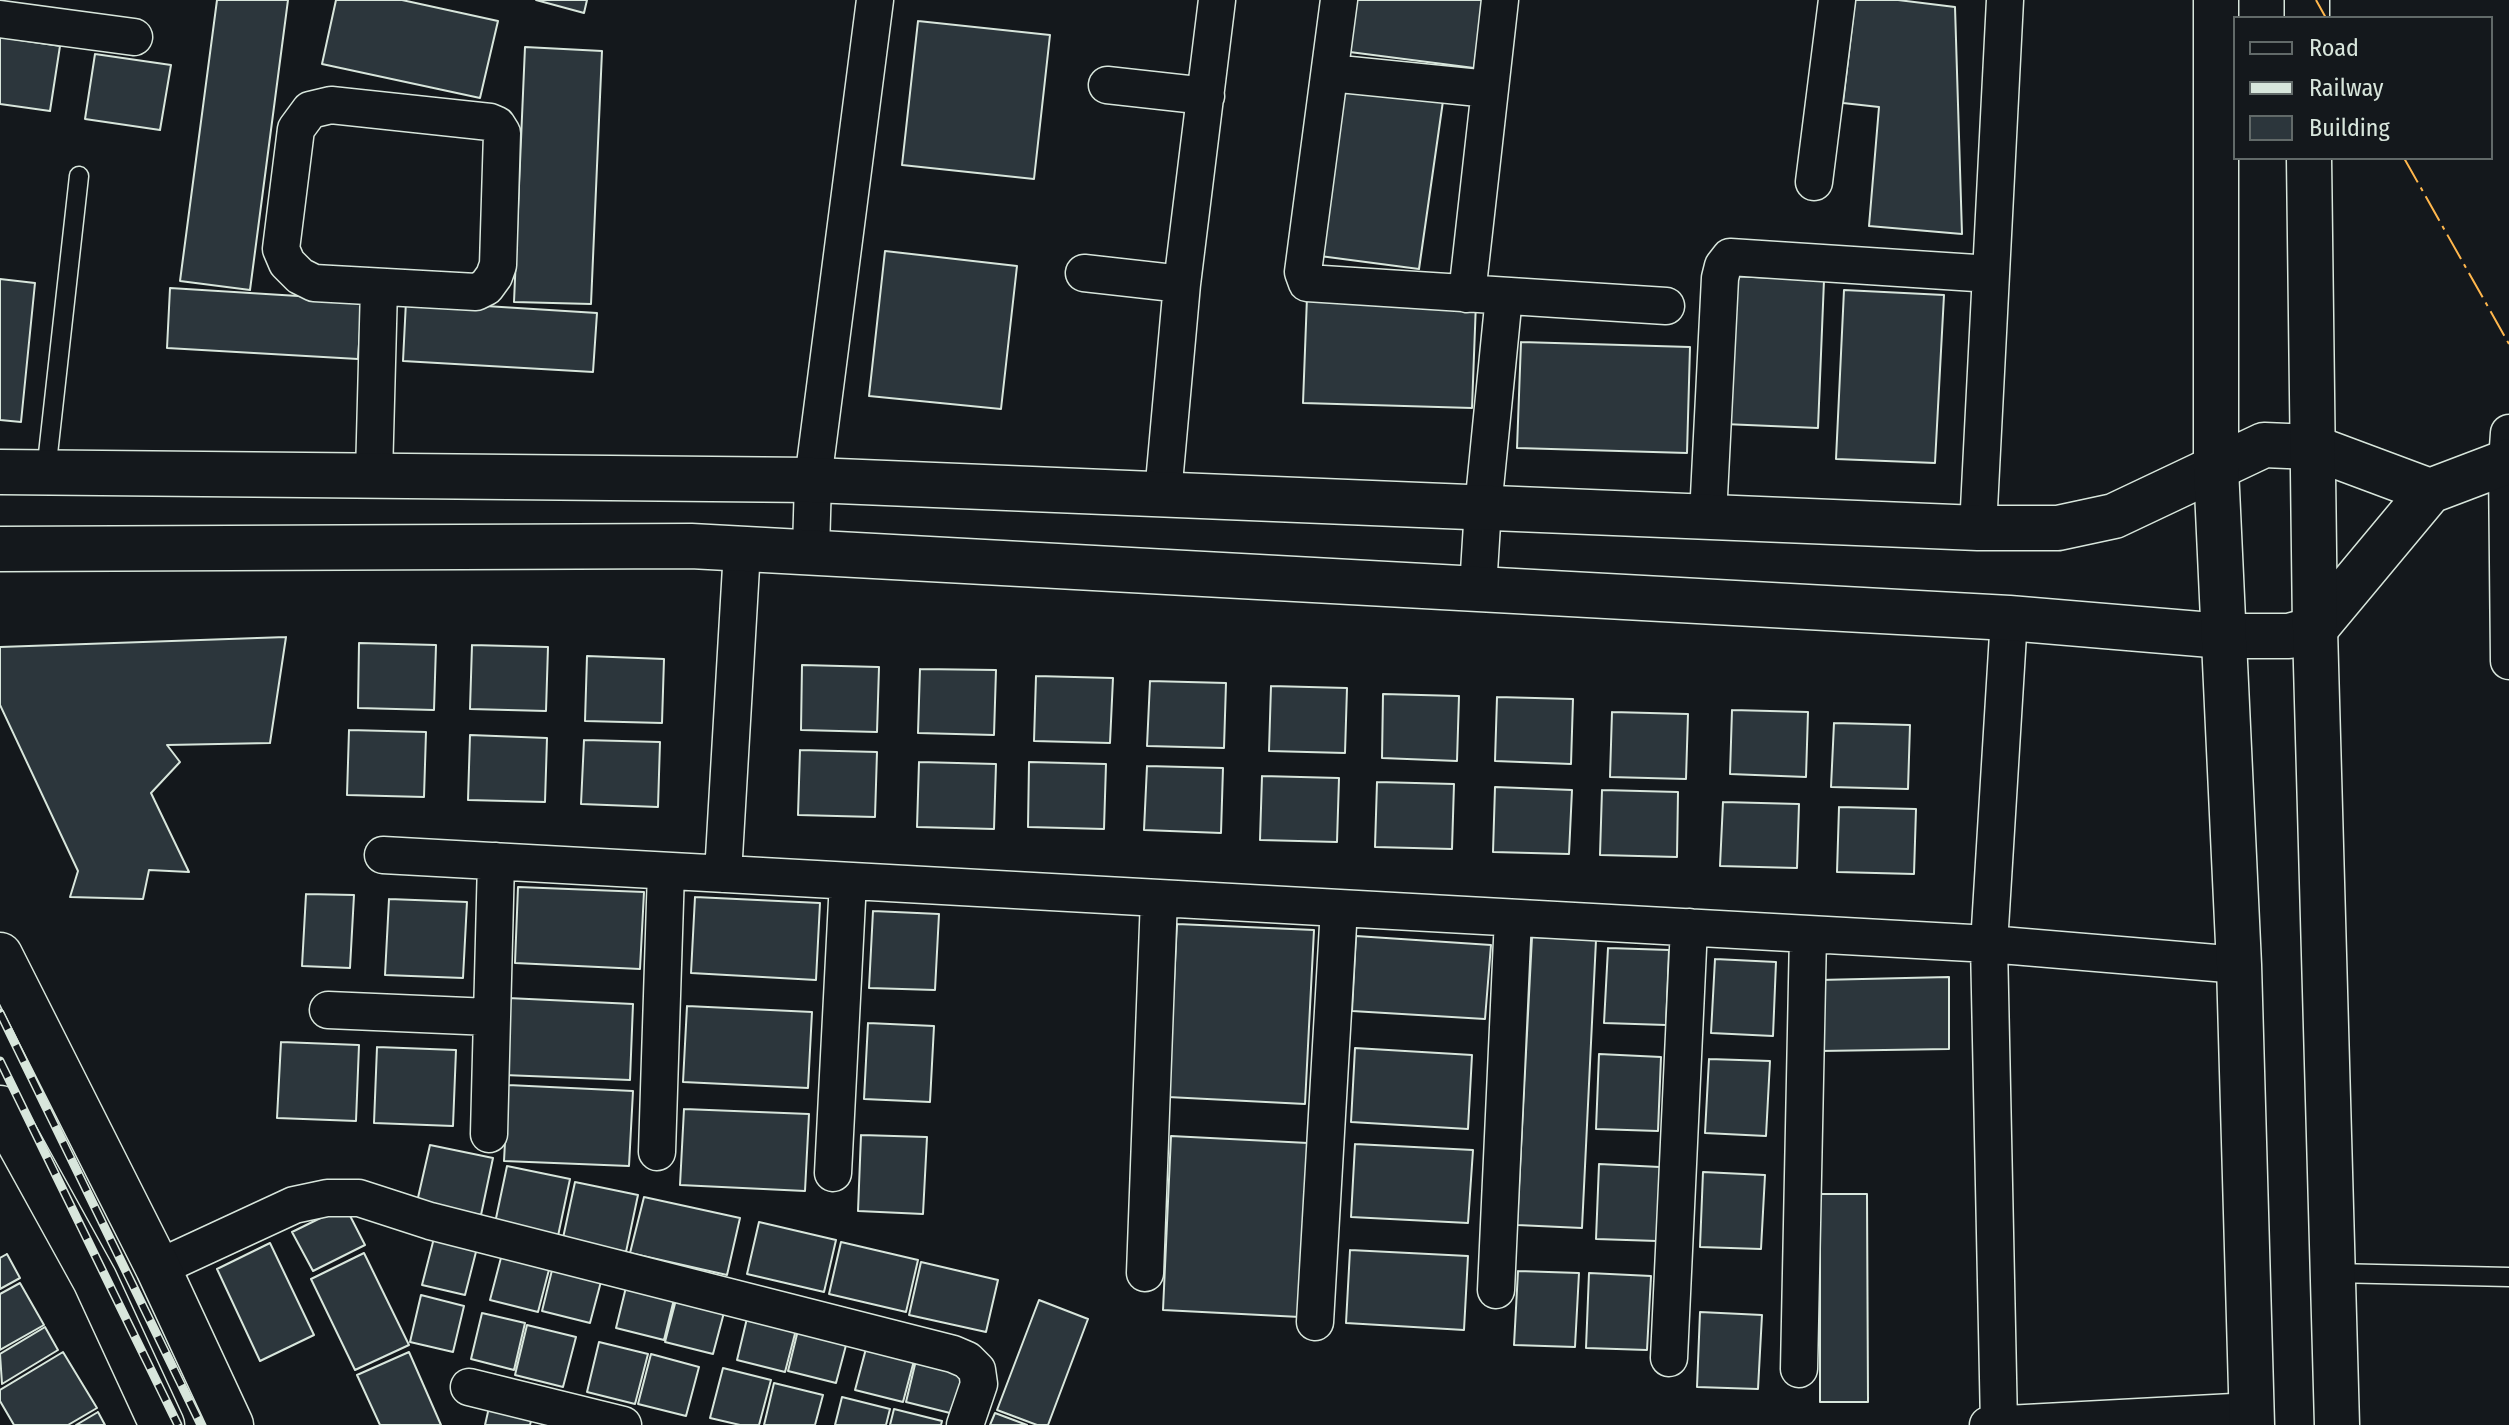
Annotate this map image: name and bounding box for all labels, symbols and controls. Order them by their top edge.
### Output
legend [2233,16,2493,160]
text: Road [2309,34,2359,62]
text: Railway [2309,74,2384,102]
text: Building [2309,114,2390,142]

